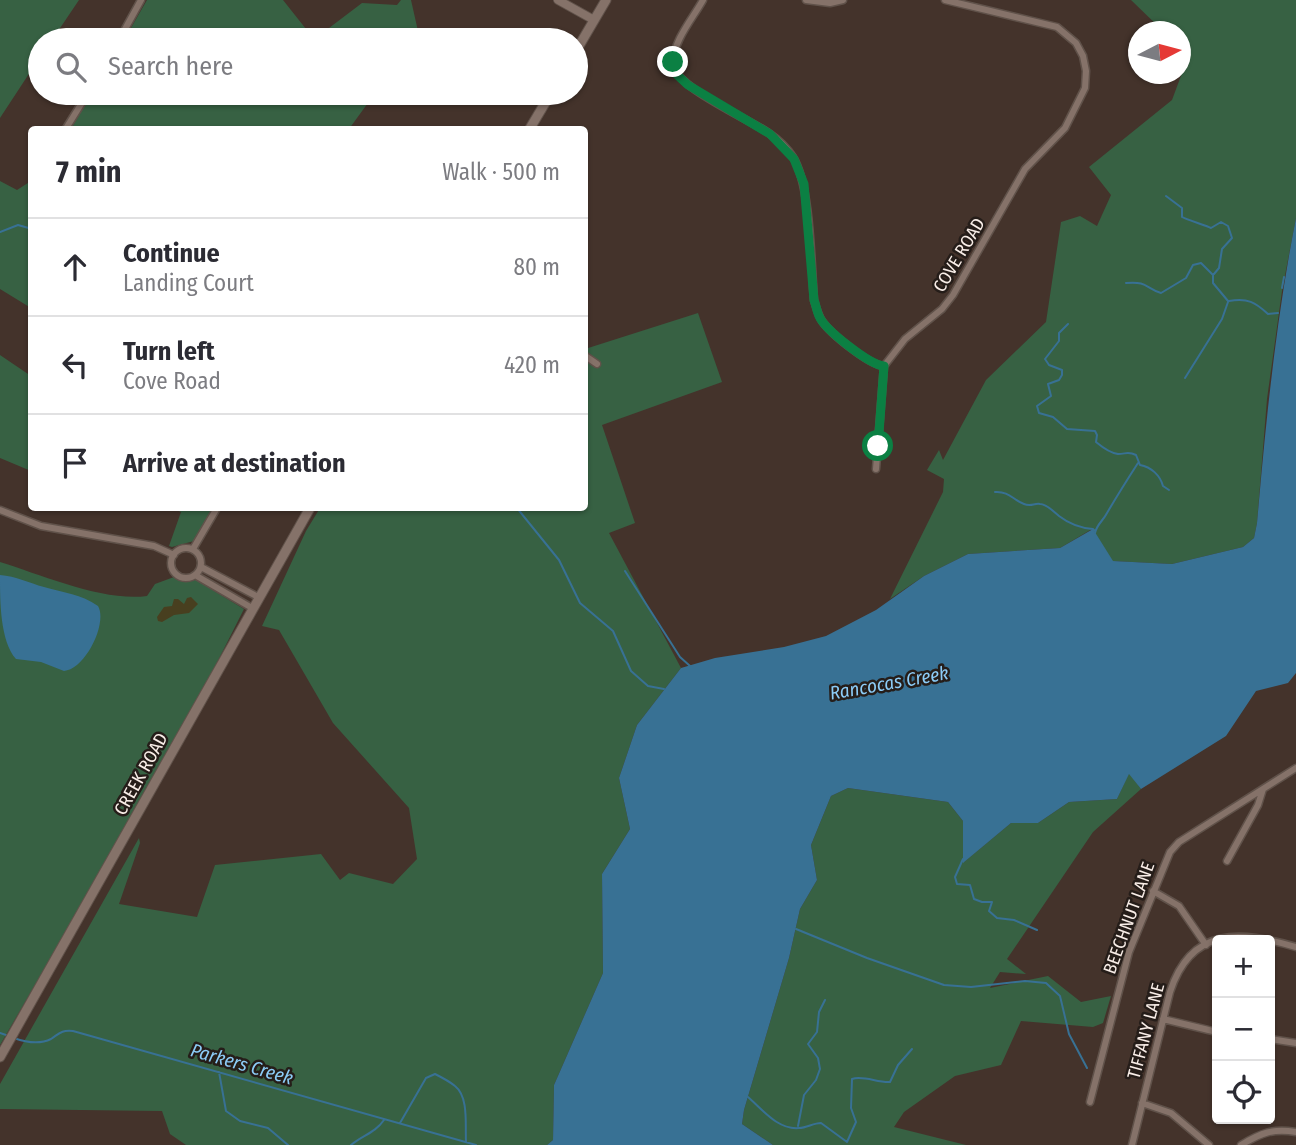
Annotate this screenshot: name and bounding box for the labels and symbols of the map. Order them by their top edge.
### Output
north arrow [1128,21,1191,84]
route end [657,46,688,77]
street label: COVE ROAD [928,214,990,296]
route start [862,430,893,461]
water label: Rancocas Creek [828,661,950,705]
street label: CREEK ROAD [109,729,173,819]
street label: BEECHNUT LANE [1099,859,1159,977]
street label: TIFFANY LANE [1123,981,1169,1081]
water label: Parkers Creek [188,1038,296,1090]

